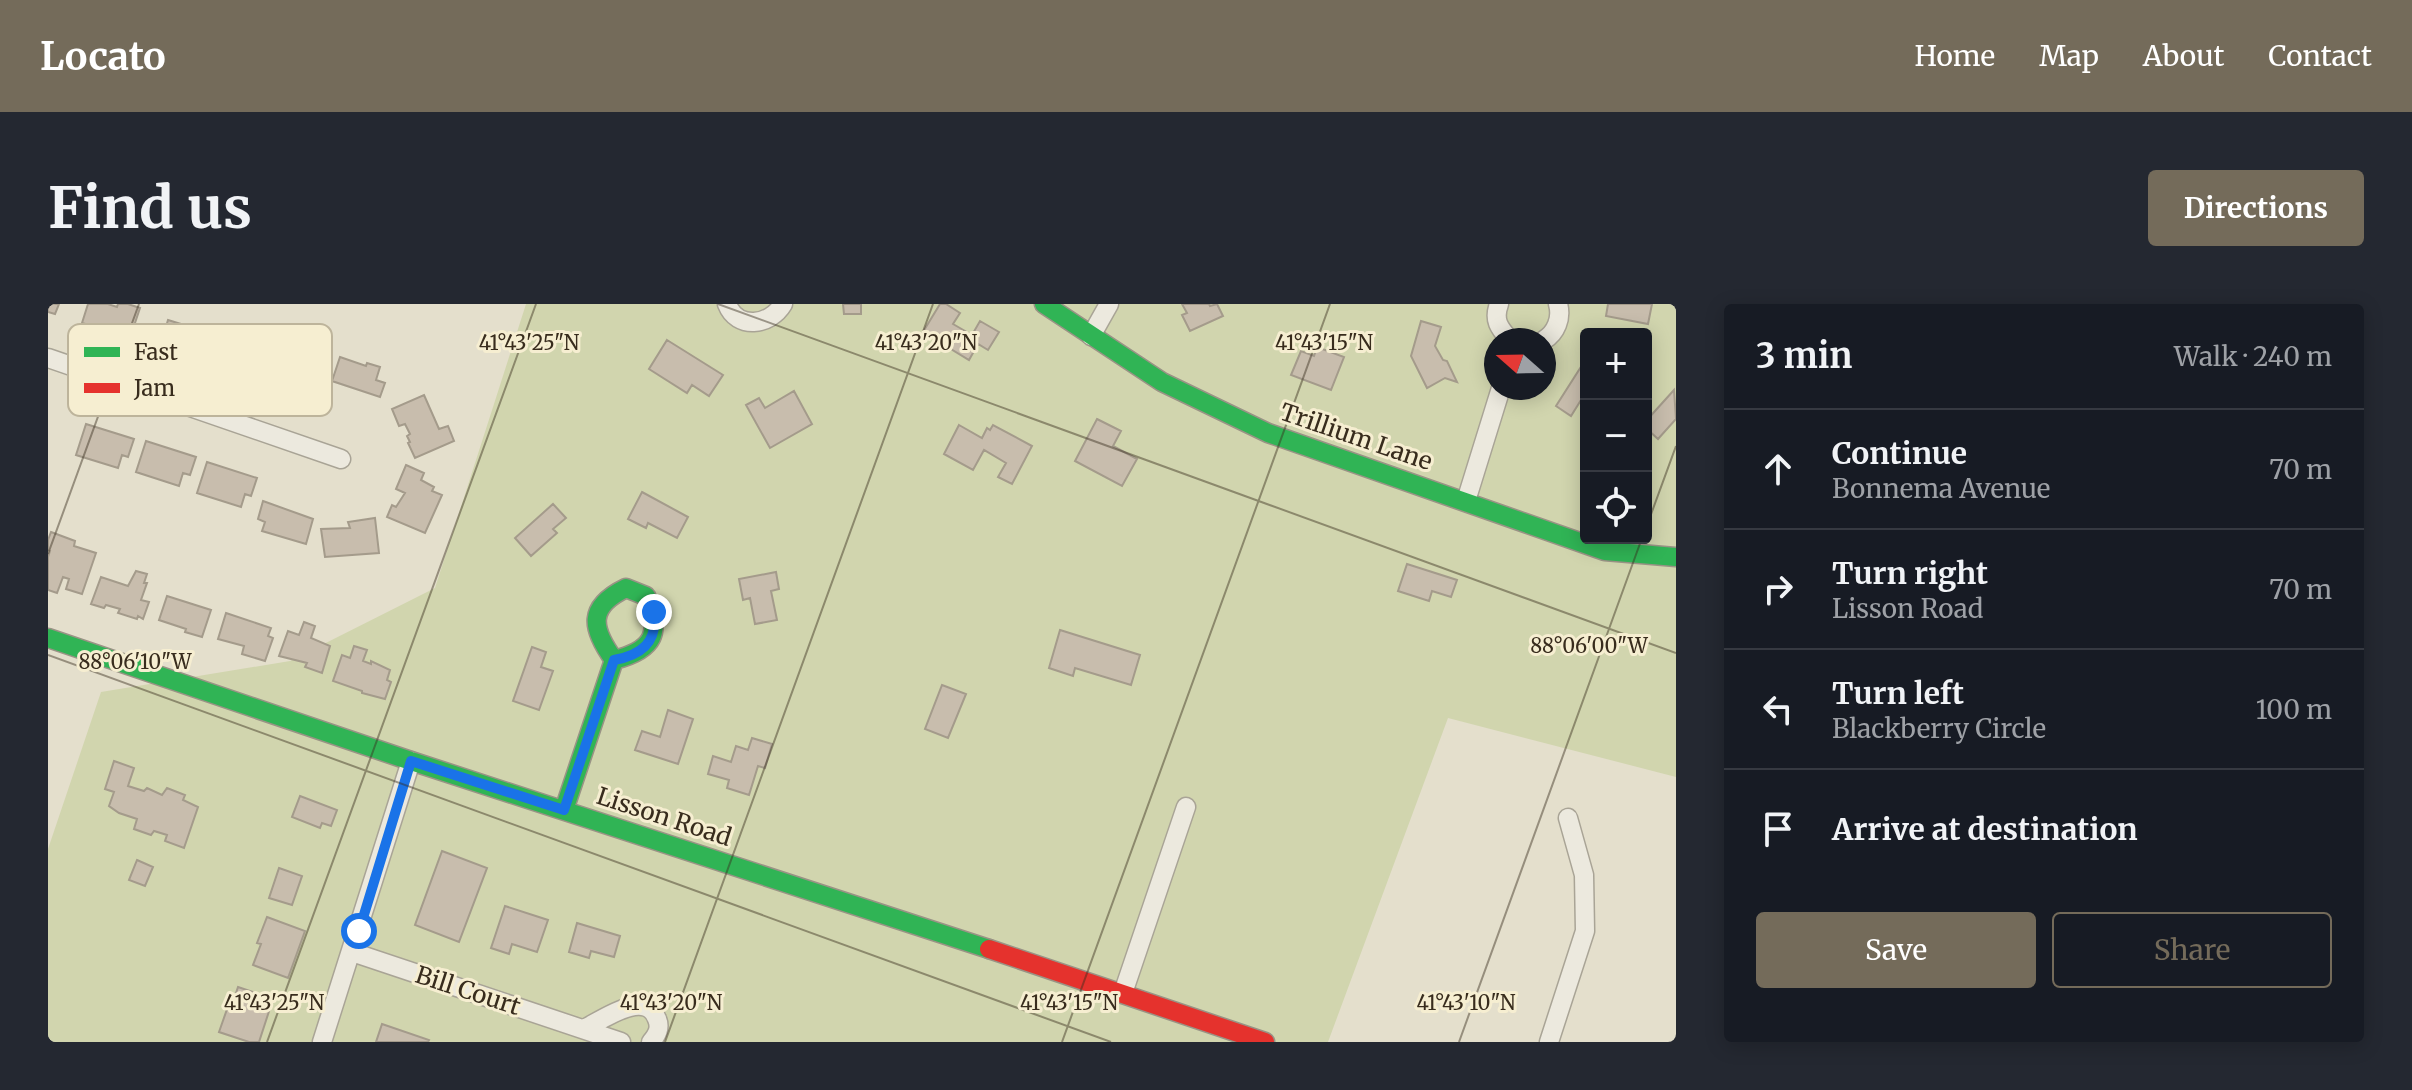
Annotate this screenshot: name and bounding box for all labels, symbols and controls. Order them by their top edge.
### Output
text: Locato [40,33,166,80]
text: Home [1914,38,1995,74]
text: Map [2039,38,2099,74]
text: About [2143,38,2224,74]
text: Contact [2268,38,2372,74]
button: Directions [2148,170,2364,246]
text: Find us [48,173,252,243]
legend [68,324,332,416]
north arrow [1484,328,1556,400]
map controls [1580,328,1652,544]
button: + [1580,328,1652,400]
text: 41°43'25"N [479,330,580,355]
text: 41°43'20"N [875,330,978,355]
text: 41°43'15"N [1275,330,1373,355]
text: 3 min [1756,335,1852,377]
text: Fast [134,338,178,366]
text: Walk · 240 m [2174,340,2332,373]
text: Jam [133,374,175,402]
street label: Trillium Lane [1276,396,1436,477]
button: − [1580,400,1652,472]
text: Continue [1832,434,1967,472]
icon: ahead [1756,447,1800,491]
text: 70 m [2269,453,2332,486]
button: locate [1580,472,1652,544]
text: Bonnema Avenue [1832,472,2050,505]
text: Turn right [1832,554,1988,592]
icon: right [1756,567,1800,611]
text: 70 m [2269,573,2332,606]
text: Lisson Road [1832,592,1984,625]
route end [636,594,672,630]
text: 88°06'00"W [1530,633,1649,658]
text: 88°06'10"W [78,649,193,674]
text: Turn left [1832,674,1964,712]
icon: left [1756,687,1800,731]
text: 100 m [2256,693,2332,726]
text: Blackberry Circle [1832,712,2046,745]
street label: Lisson Road [593,780,735,853]
icon: arrive [1756,807,1800,851]
text: Arrive at destination [1832,810,2138,848]
button: Save [1756,912,2036,988]
button: Share [2052,912,2332,988]
route start [341,913,377,949]
street label: Bill Court [412,959,525,1022]
text: 41°43'25"N [224,990,325,1015]
text: 41°43'20"N [620,990,723,1015]
text: 41°43'15"N [1020,990,1118,1015]
text: 41°43'10"N [1416,990,1516,1015]

